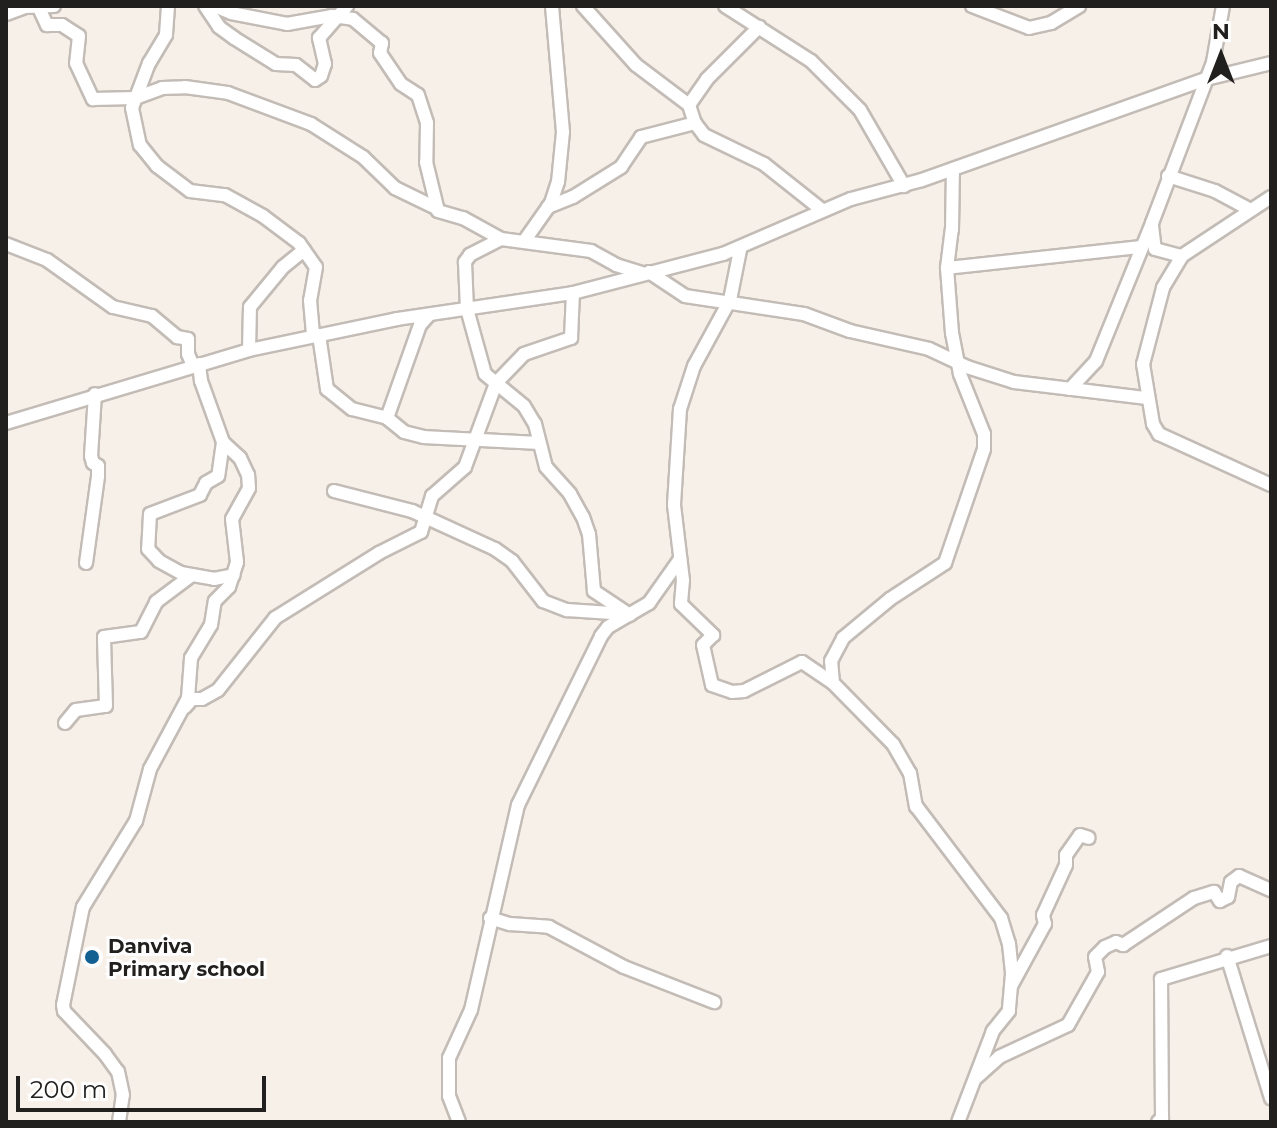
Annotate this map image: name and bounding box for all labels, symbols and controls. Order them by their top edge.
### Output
north arrow [1181,16,1261,96]
text: N [1212,18,1230,45]
place label: Danviva Primary school [108,934,265,981]
marker: Danviva Primary school [83,948,101,966]
scale bar [20,1060,270,1110]
text: 200 m [30,1075,107,1104]

